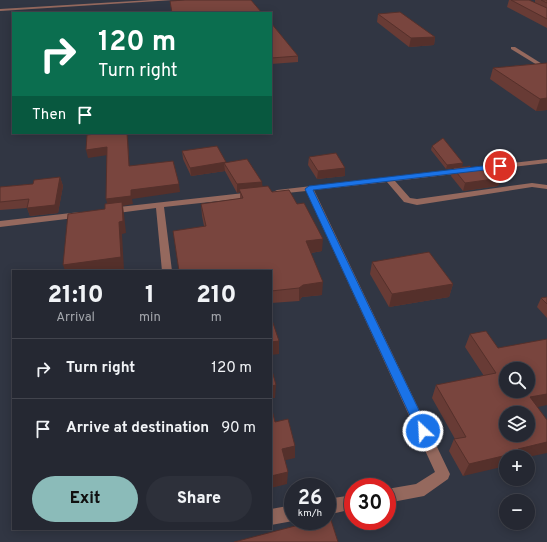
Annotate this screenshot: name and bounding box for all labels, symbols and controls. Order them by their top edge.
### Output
text: 120 m [98,25,176,61]
icon: right [32,28,84,80]
text: Turn right [98,60,178,83]
icon: arrive [74,104,96,126]
text: Then [32,106,66,125]
pin [483,149,517,183]
icon: arrive [489,155,511,177]
text: 21:10 [47,281,104,311]
text: 1 [145,281,155,311]
text: 210 [196,281,237,311]
text: Arrival [56,310,95,326]
text: min [139,310,161,326]
text: m [211,310,222,326]
icon: right [32,358,54,380]
text: Turn right [66,359,135,378]
text: 120 m [211,359,252,378]
map controls [499,362,535,530]
button: search [499,362,535,398]
button: layers [499,406,535,442]
position arrow [402,410,444,452]
icon: arrive [32,418,54,440]
text: Arrive at destination [66,419,209,438]
text: 90 m [221,419,256,438]
button: + [499,450,535,486]
button: Exit [32,476,138,522]
button: Share [146,476,252,522]
speed limit sign: 30 [344,478,396,530]
text: 26 [298,486,322,512]
button: − [499,494,535,530]
text: km/h [298,507,322,520]

